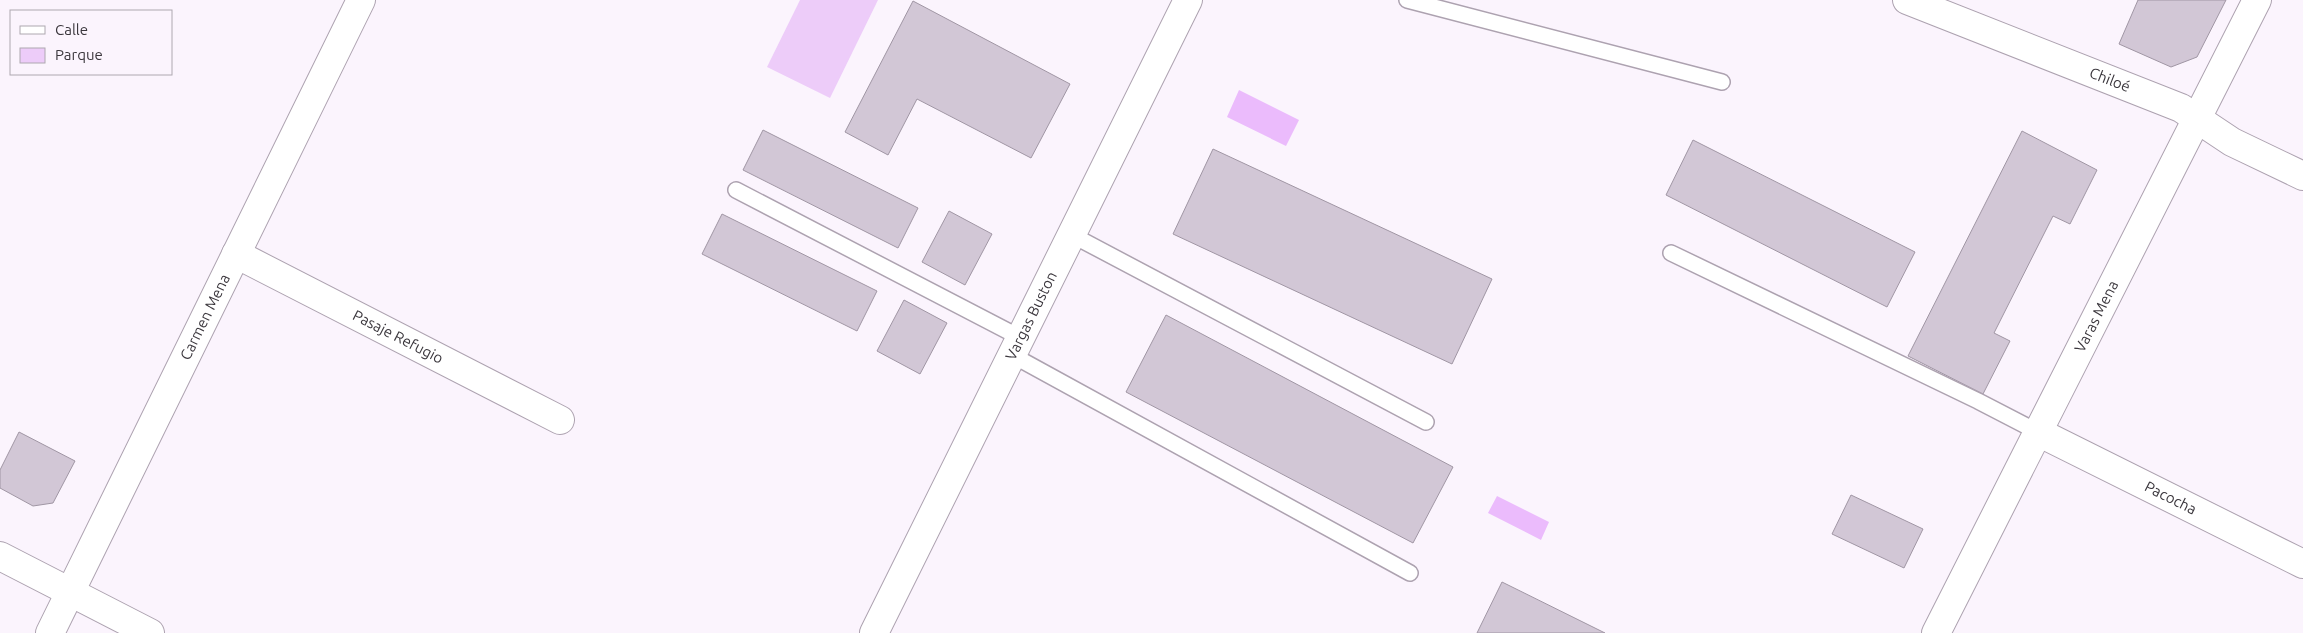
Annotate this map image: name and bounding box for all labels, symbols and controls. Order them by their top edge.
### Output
legend [10,10,172,75]
text: Calle [55,21,88,38]
text: Parque [55,46,103,63]
street label: Chiloé [2087,64,2133,95]
street label: Vargas Buston [1002,268,1060,363]
street label: Carmen Mena [177,271,233,363]
street label: Varas Mena [2071,278,2121,355]
street label: Pasaje Refugio [350,306,446,367]
street label: Pacocha [2142,478,2199,518]

